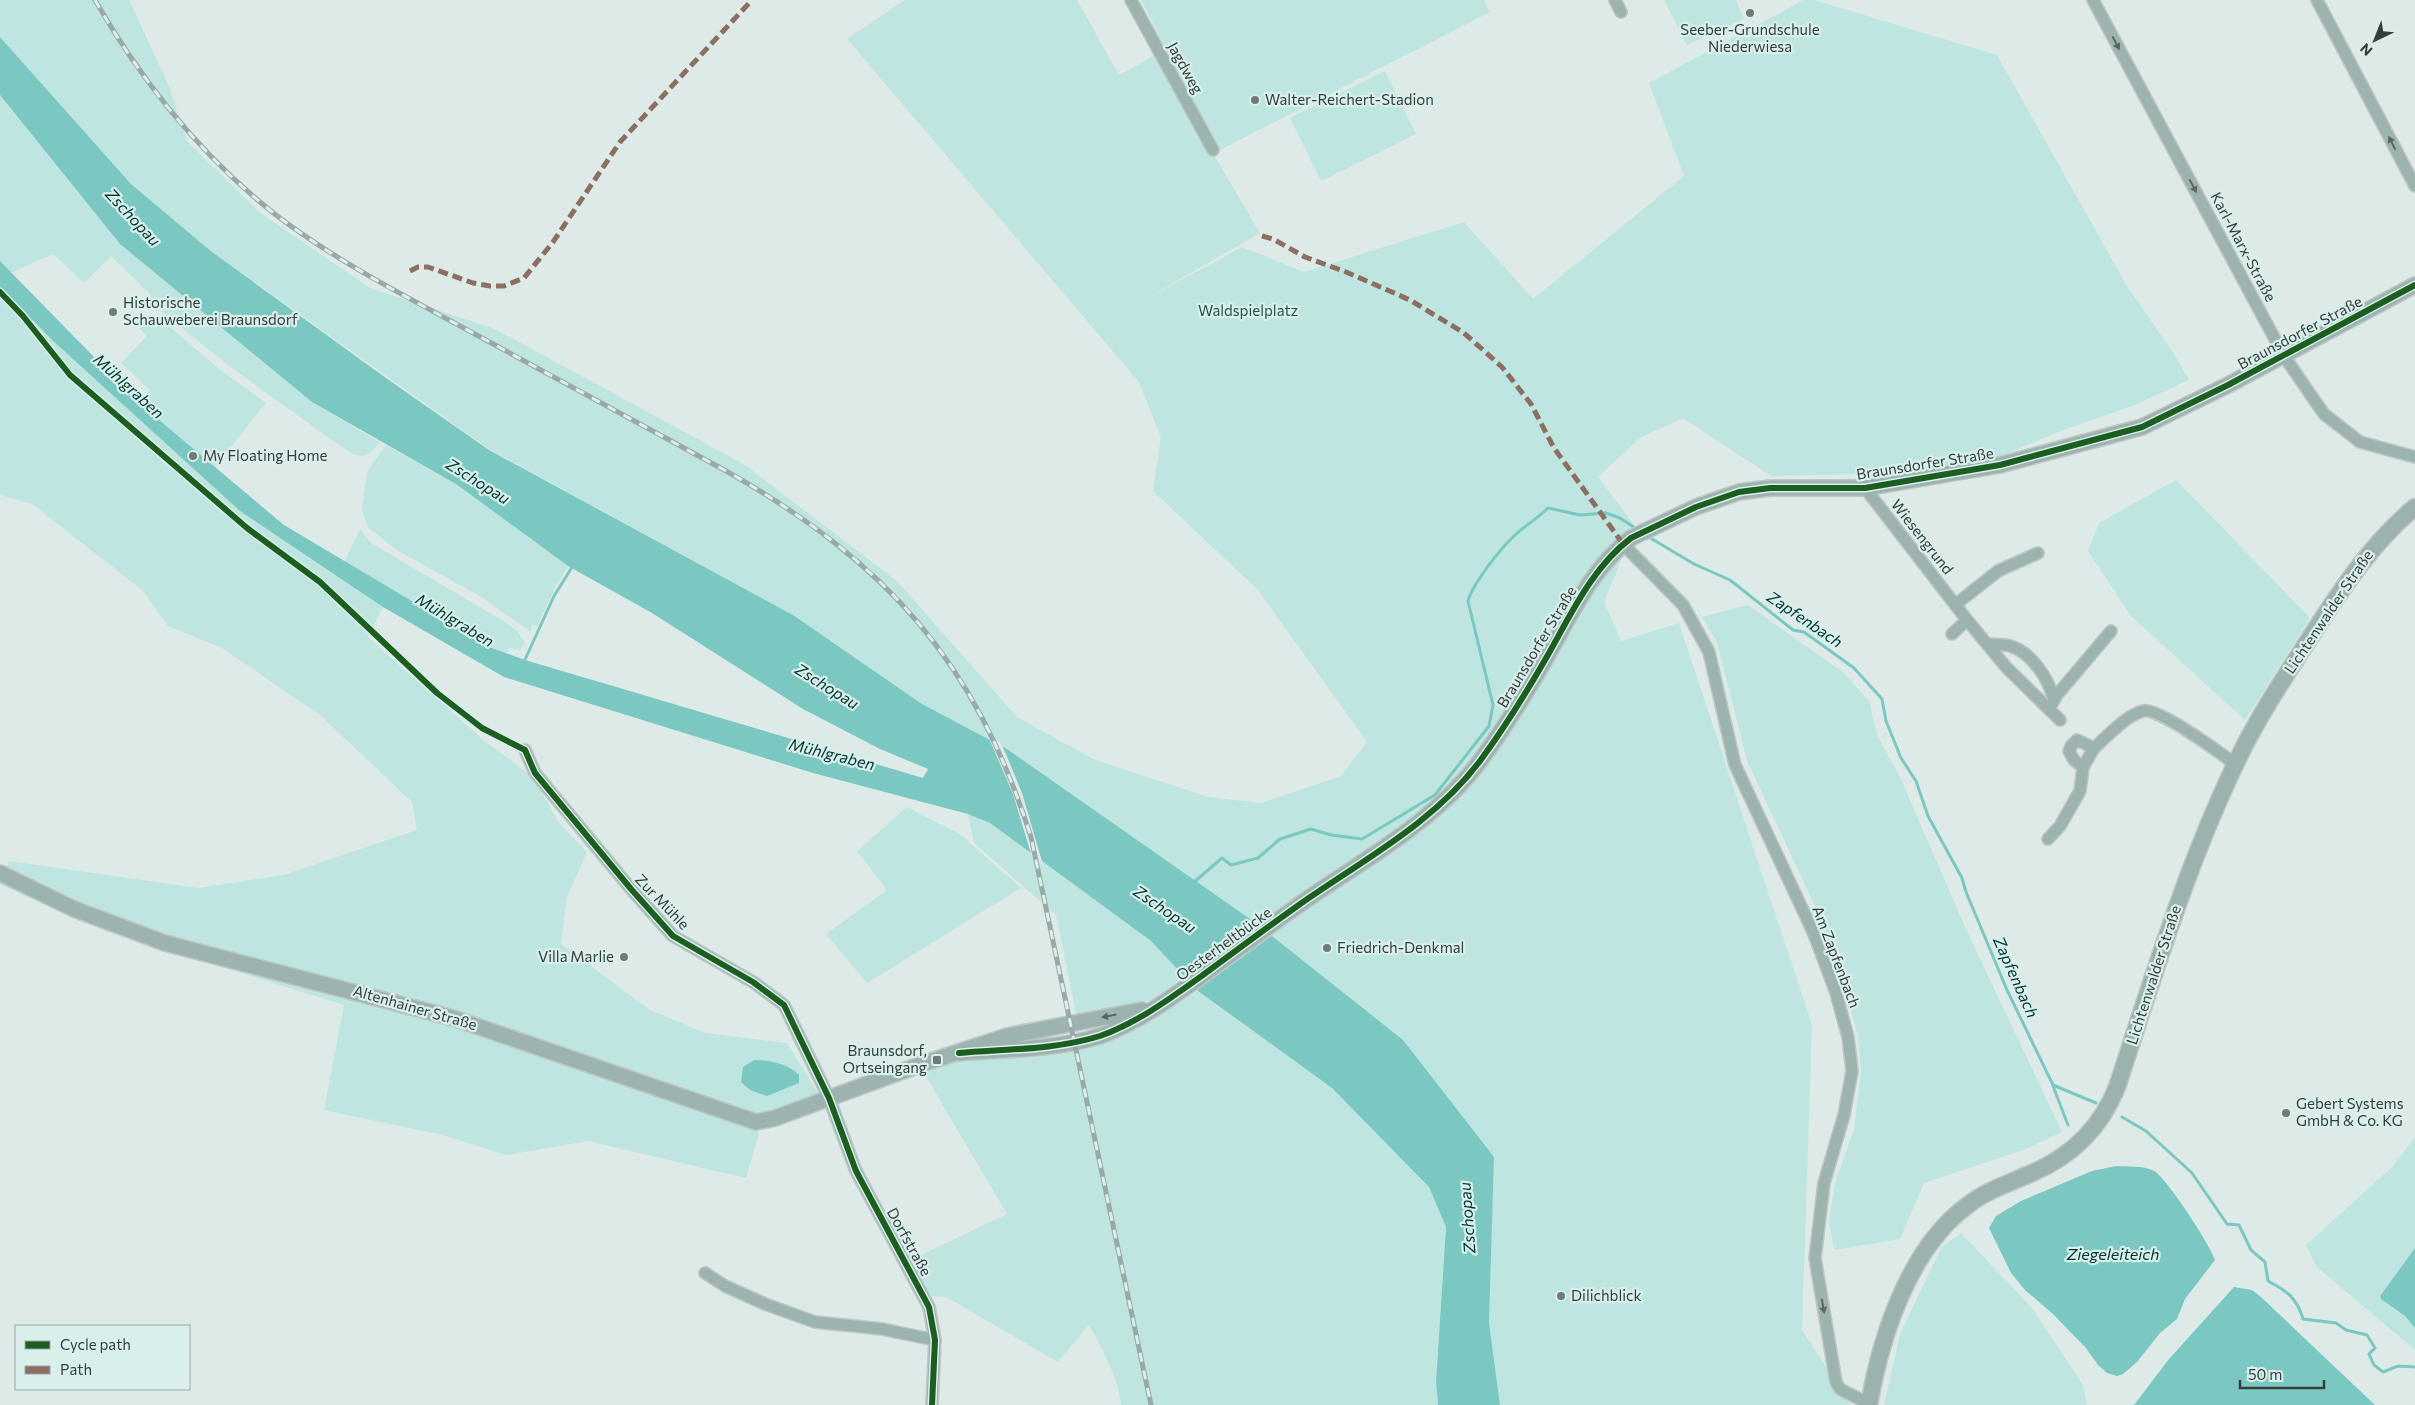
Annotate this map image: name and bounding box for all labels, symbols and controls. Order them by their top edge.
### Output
marker: Seeber-Grundschule Niederwiesa [1744,7,1756,19]
north arrow [2350,15,2400,65]
place label: Seeber-Grundschule Niederwiesa [1680,20,1820,55]
one-way arrow [2112,36,2120,50]
street label: Jagdweg [1164,38,1207,97]
text: N [2356,40,2375,60]
place label: Walter-Reichert-Stadion [1265,90,1434,108]
marker: Walter-Reichert-Stadion [1249,94,1261,106]
one-way arrow [2388,136,2396,150]
one-way arrow [2189,179,2197,193]
water label: Zschopau [101,183,165,249]
street label: Karl-Marx-Straße [2207,189,2280,304]
street label: Braunsdorfer Straße [2234,292,2365,373]
place label: Historische Schauweberei Braunsdorf [123,293,298,328]
park label: Waldspielplatz [1198,301,1298,319]
marker: Historische Schauweberei Braunsdorf [107,306,119,318]
water label: Mühlgraben [90,349,168,422]
street label: Braunsdorfer Straße [1855,443,1995,483]
place label: My Floating Home [203,446,328,464]
marker: My Floating Home [187,450,199,462]
water label: Zschopau [442,453,514,508]
street label: Wiesengrund [1888,495,1958,577]
street label: Lichtenwalder Straße [2280,546,2376,677]
street label: Braunsdorfer Straße [1493,582,1580,711]
water label: Zapfenbach [1763,586,1847,651]
water label: Mühlgraben [413,589,498,650]
water label: Zschopau [791,658,863,713]
water label: Mühlgraben [787,734,877,773]
street label: Zur Mühle [632,870,694,933]
water label: Zschopau [1130,880,1200,936]
street label: Oesterheltbücke [1172,902,1275,984]
street label: Am Zapfenbach [1809,903,1865,1010]
street label: Lichtenwalder Straße [2122,903,2184,1047]
water label: Zapfenbach [1990,932,2043,1020]
place label: Friedrich-Denkmal [1337,938,1464,956]
marker: Friedrich-Denkmal [1321,942,1333,954]
place label: Villa Marlie [538,947,614,965]
marker: Villa Marlie [618,951,630,963]
street label: Altenhainer Straße [351,981,479,1033]
one-way arrow [1101,1013,1117,1021]
place label: Braunsdorf, Ortseingang [843,1041,927,1076]
marker: Braunsdorf, Ortseingang [931,1054,943,1066]
place label: Gebert Systems GmbH & Co. KG [2296,1094,2404,1129]
marker: Gebert Systems GmbH & Co. KG [2280,1107,2292,1119]
water label: Zschopau [1455,1182,1479,1255]
street label: Dorfstraße [884,1204,936,1279]
water label: Ziegeleiteich [2066,1244,2159,1263]
place label: Dilichblick [1571,1286,1642,1304]
marker: Dilichblick [1555,1290,1567,1302]
one-way arrow [1819,1299,1827,1314]
legend [15,1325,190,1390]
text: Cycle path [60,1335,131,1353]
scale bar [2240,1358,2324,1390]
text: Path [60,1360,92,1378]
text: 50 m [2248,1365,2282,1383]

